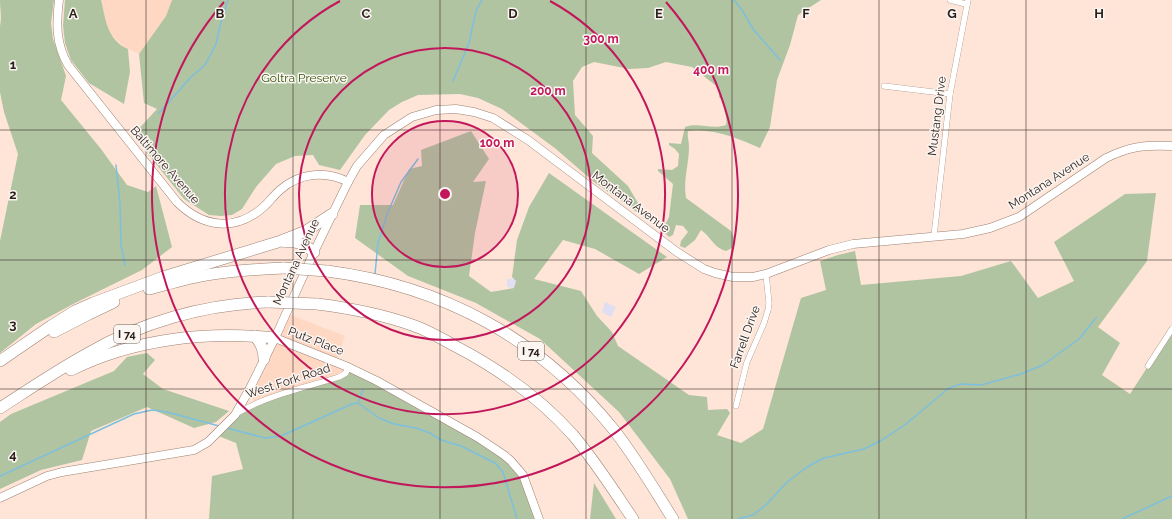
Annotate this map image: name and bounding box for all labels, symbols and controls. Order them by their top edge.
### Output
text: A [69,6,78,21]
text: B [216,6,225,21]
text: C [362,6,371,21]
text: D [508,6,518,21]
text: E [655,6,663,21]
text: F [802,6,810,21]
text: G [947,6,957,21]
text: H [1094,6,1104,21]
text: 300 m [583,32,619,46]
text: 1 [10,57,17,72]
text: 400 m [693,63,729,77]
park label: Goltra Preserve [261,71,347,85]
street label: Mustang Drive [925,75,949,157]
text: 200 m [530,84,566,98]
street label: Baltimore Avenue [127,123,203,207]
text: 100 m [480,136,514,150]
street label: Montana Avenue [1006,150,1092,212]
street label: Montana Avenue [589,168,673,236]
text: 2 [9,187,17,202]
centre of rings [438,187,452,201]
street label: Montana Avenue [270,217,322,307]
street label: Farrell Drive [727,304,763,370]
text: 3 [9,317,17,332]
street label: Putz Place [286,324,346,358]
road number: I 74 [114,325,140,343]
road number: I 74 [518,342,544,360]
street label: West Fork Road [244,361,332,401]
text: 4 [9,447,17,462]

